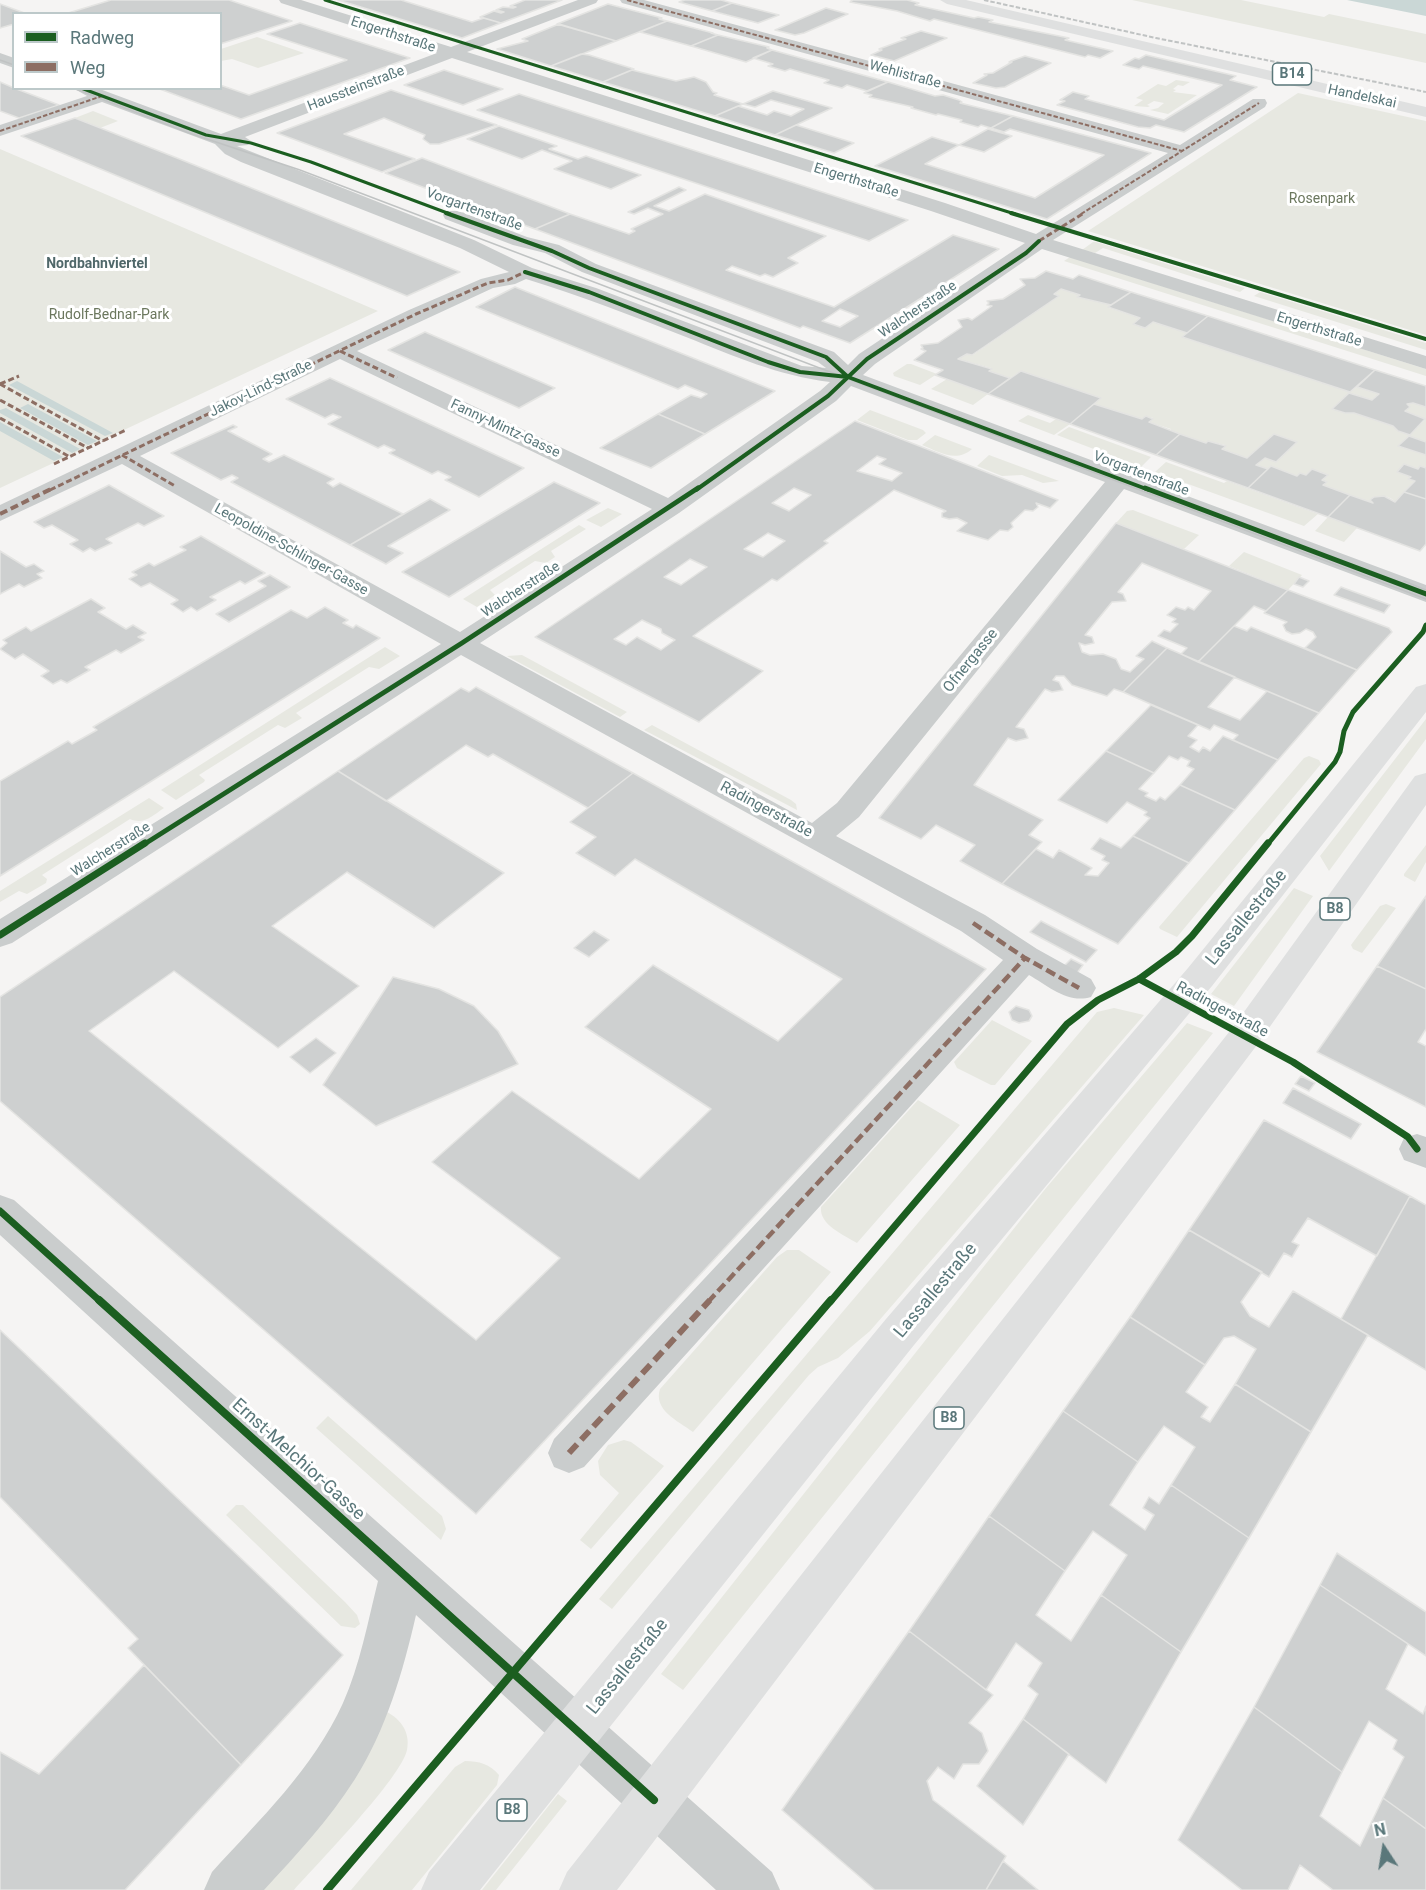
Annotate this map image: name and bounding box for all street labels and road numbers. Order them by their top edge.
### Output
street label: Engerthstraße [349,13,437,57]
street label: Wehlistraße [867,57,943,93]
street label: Haussteinstraße [305,63,407,115]
road number: B14 [1272,63,1312,85]
street label: Handelskai [1326,82,1398,112]
street label: Engerthstraße [811,160,901,202]
street label: Vorgartenstraße [424,185,524,235]
street label: Walcherstraße [876,278,960,342]
street label: Engerthstraße [1274,309,1364,351]
street label: Jakov-Lind-Straße [207,357,315,421]
street label: Fanny-Mintz-Gasse [448,396,562,462]
street label: Vorgartenstraße [1091,448,1191,500]
street label: Leopoldine-Schlinger-Gasse [211,501,371,599]
street label: Walcherstraße [479,558,563,622]
street label: Ofnergasse [940,626,1002,696]
street label: Radingerstraße [717,778,815,842]
street label: Walcherstraße [68,819,154,881]
street label: Lassallestraße [1202,866,1292,970]
road number: B8 [1320,898,1350,920]
street label: Radingerstraße [1173,978,1271,1042]
street label: Lassallestraße [890,1239,982,1343]
street label: Ernst-Melchior-Gasse [227,1395,369,1525]
road number: B8 [934,1407,964,1429]
street label: Lassallestraße [583,1615,673,1719]
road number: B8 [497,1799,527,1821]

